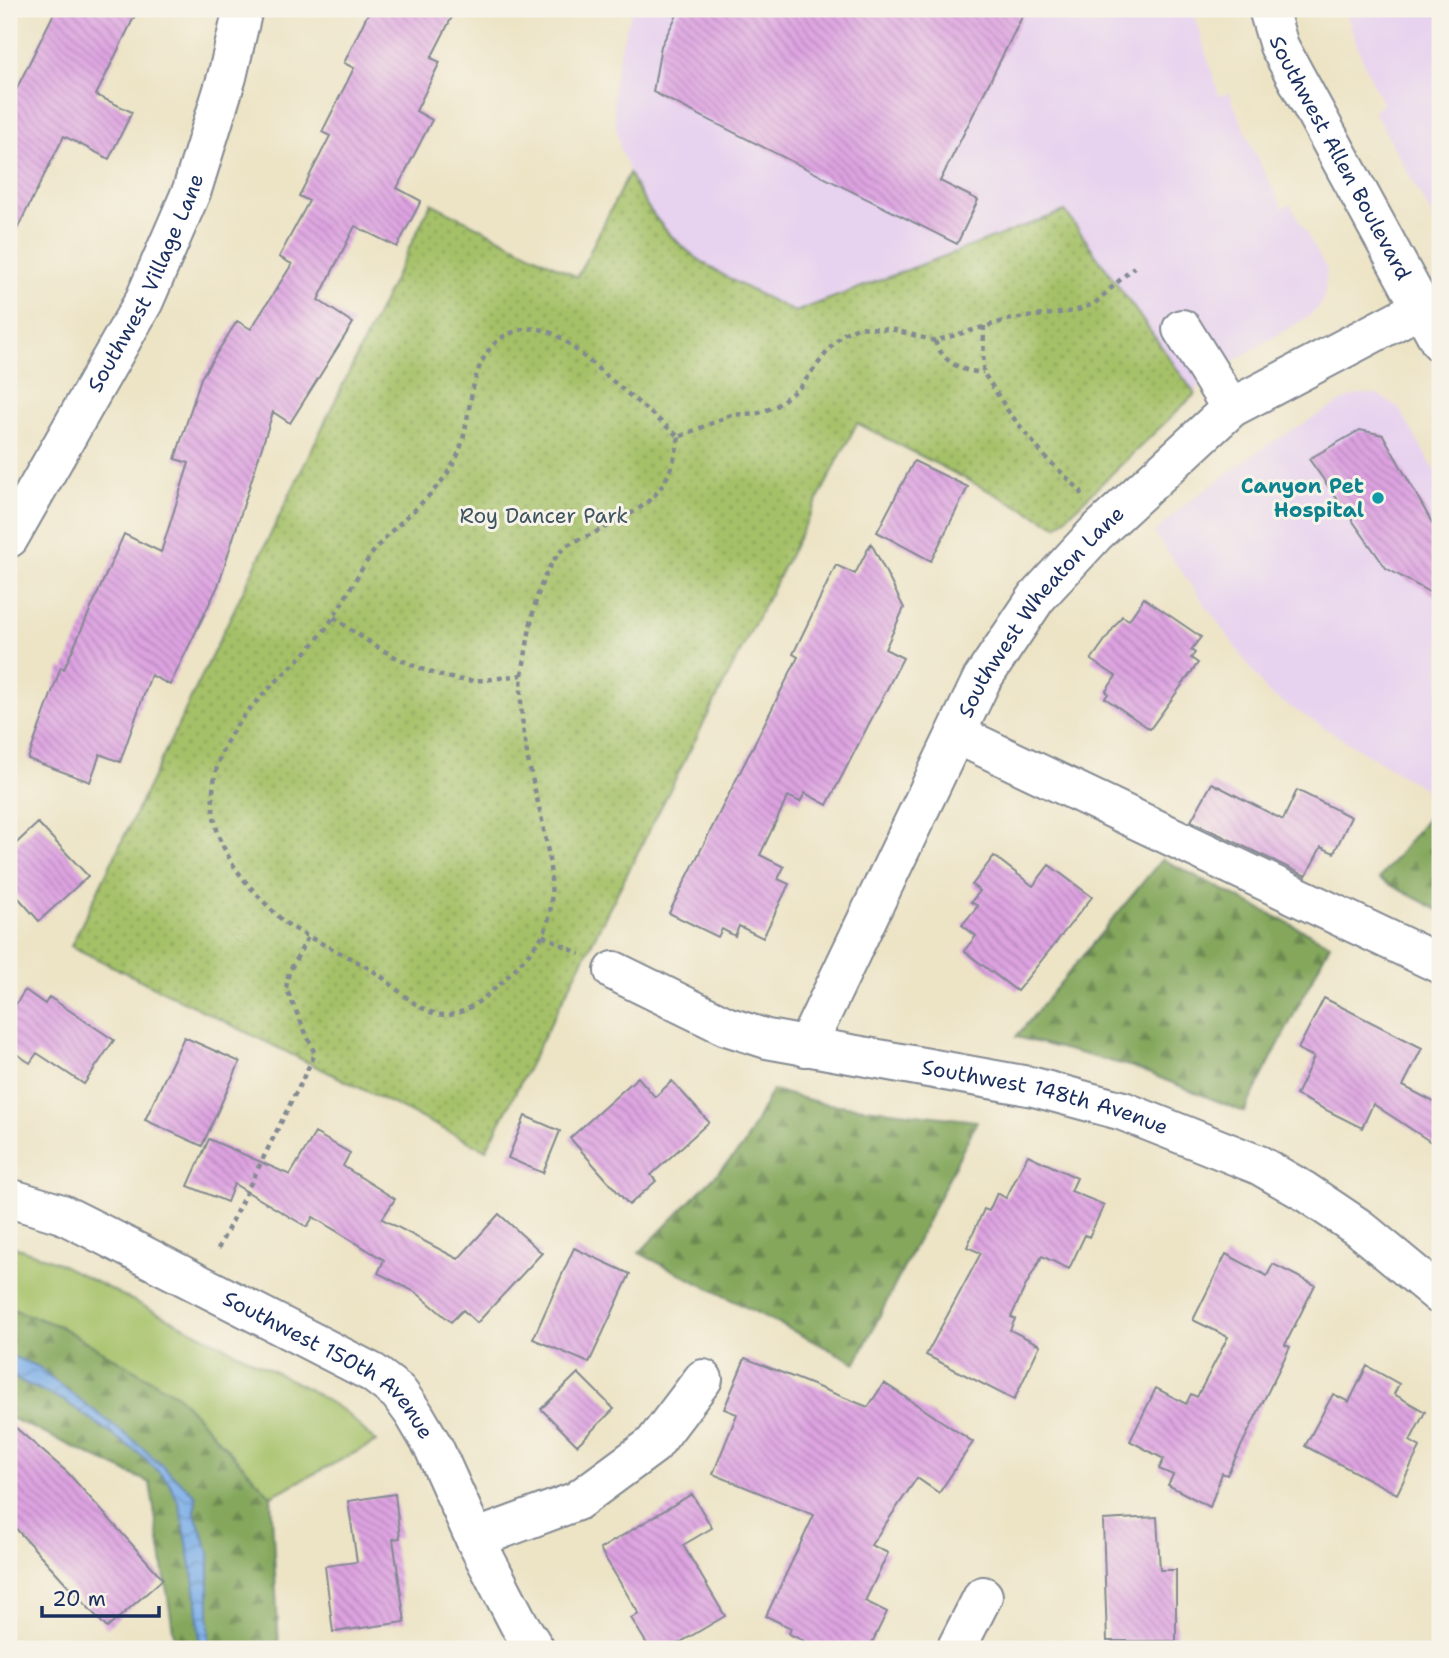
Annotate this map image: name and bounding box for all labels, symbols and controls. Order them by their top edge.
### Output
street label: Southwest Allen Boulevard [1263,33,1418,285]
street label: Southwest Village Lane [81,170,210,397]
place label: Canyon Pet Hospital [1241,472,1364,524]
marker: Canyon Pet Hospital [1370,490,1386,506]
street label: Southwest Wheaton Lane [952,500,1130,722]
park label: Roy Dancer Park [460,502,628,530]
street label: Southwest 148th Avenue [920,1053,1172,1141]
street label: Southwest 150th Avenue [218,1284,440,1444]
scale bar [42,1574,159,1618]
text: 20 m [52,1585,106,1613]

